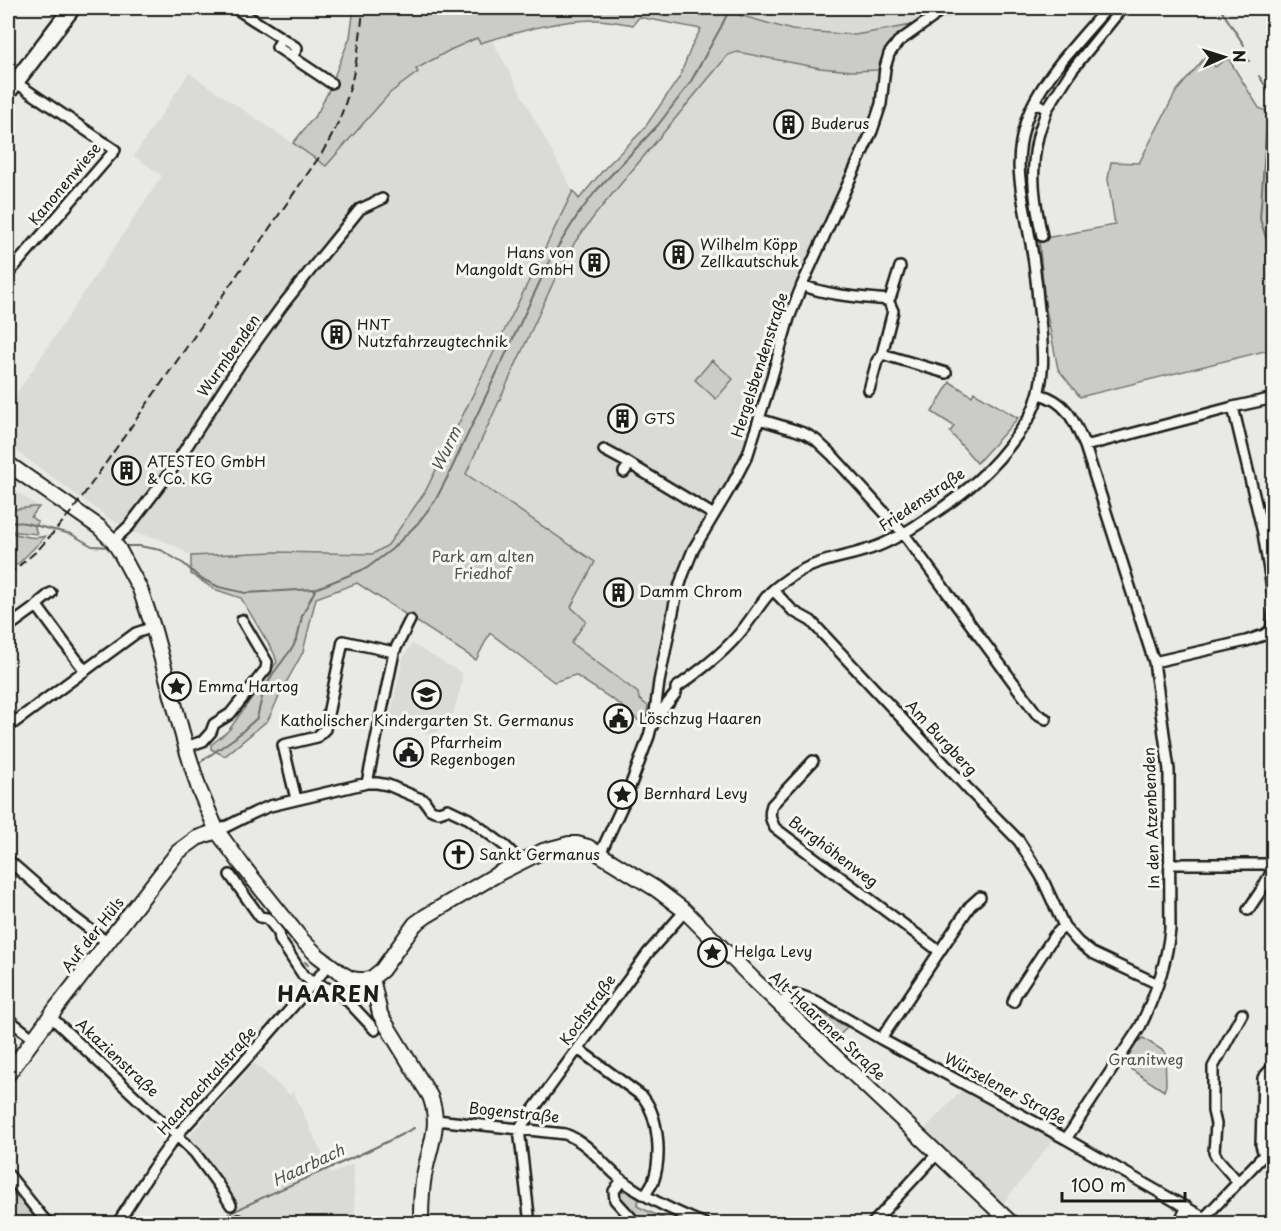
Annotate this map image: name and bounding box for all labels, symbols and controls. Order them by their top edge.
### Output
north arrow [1194,27,1254,87]
text: N [1228,49,1252,63]
building icon: Buderus [773,108,805,140]
place label: Buderus [810,111,869,134]
street label: Kanonenwiese [22,137,105,230]
place label: Wilhelm Köpp Zellkautschuk [700,232,799,272]
building icon: Wilhelm Köpp Zellkautschuk [663,238,695,270]
place label: Hans von Mangoldt GmbH [455,240,574,280]
building icon: Hans von Mangoldt GmbH [579,246,611,278]
street label: Hergelsbendenstraße [724,289,793,440]
street label: Wurmbenden [191,309,265,401]
place label: HNT Nutzfahrzeugtechnik [357,312,508,352]
building icon: HNT Nutzfahrzeugtechnik [320,318,352,350]
building icon: GTS [607,403,639,435]
place label: GTS [644,406,675,429]
water label: Wurm [424,422,466,475]
place label: ATESTEO GmbH & Co. KG [147,449,266,489]
building icon: ATESTEO GmbH & Co. KG [110,455,142,487]
street label: Friedenstraße [873,461,969,536]
park label: Park am alten Friedhof [432,544,534,584]
building icon: Damm Chrom [602,576,634,608]
place label: Damm Chrom [639,579,742,602]
place icon: Emma Hartog [161,671,193,703]
place label: Emma Hartog [198,674,299,697]
school or university icon: Katholischer Kindergarten St. Germanus [411,678,443,710]
street label: Am Burgberg [901,694,983,780]
public building icon: Löschzug Haaren [602,703,634,735]
place label: Löschzug Haaren [639,706,762,729]
place label: Katholischer Kindergarten St. Germanus [280,708,574,731]
place label: Pfarrheim Regenbogen [430,730,515,770]
public building icon: Pfarrheim Regenbogen [393,736,425,768]
street label: In den Atzenbenden [1137,747,1164,889]
place icon: Bernhard Levy [606,778,638,810]
place label: Bernhard Levy [643,781,748,804]
street label: Burghöhenweg [784,810,883,892]
church icon: Sankt Germanus [442,839,474,871]
place label: Sankt Germanus [479,842,600,865]
street label: Auf der Hüls [55,891,129,977]
place icon: Helga Levy [697,936,729,968]
place label: Helga Levy [734,939,812,962]
street label: Alt-Haarener Straße [765,965,891,1085]
street label: Kochstraße [553,969,620,1049]
district label: HAAREN [277,977,381,1009]
street label: Akazienstraße [71,1012,165,1102]
street label: Haarbachtalstraße [151,1021,261,1139]
street label: Würselener Straße [941,1046,1071,1130]
park label: Granitweg [1108,1047,1184,1070]
street label: Bogenstraße [468,1095,561,1128]
water label: Haarbach [268,1137,348,1191]
scale bar [1062,1165,1185,1203]
text: 100 m [1071,1171,1126,1198]

